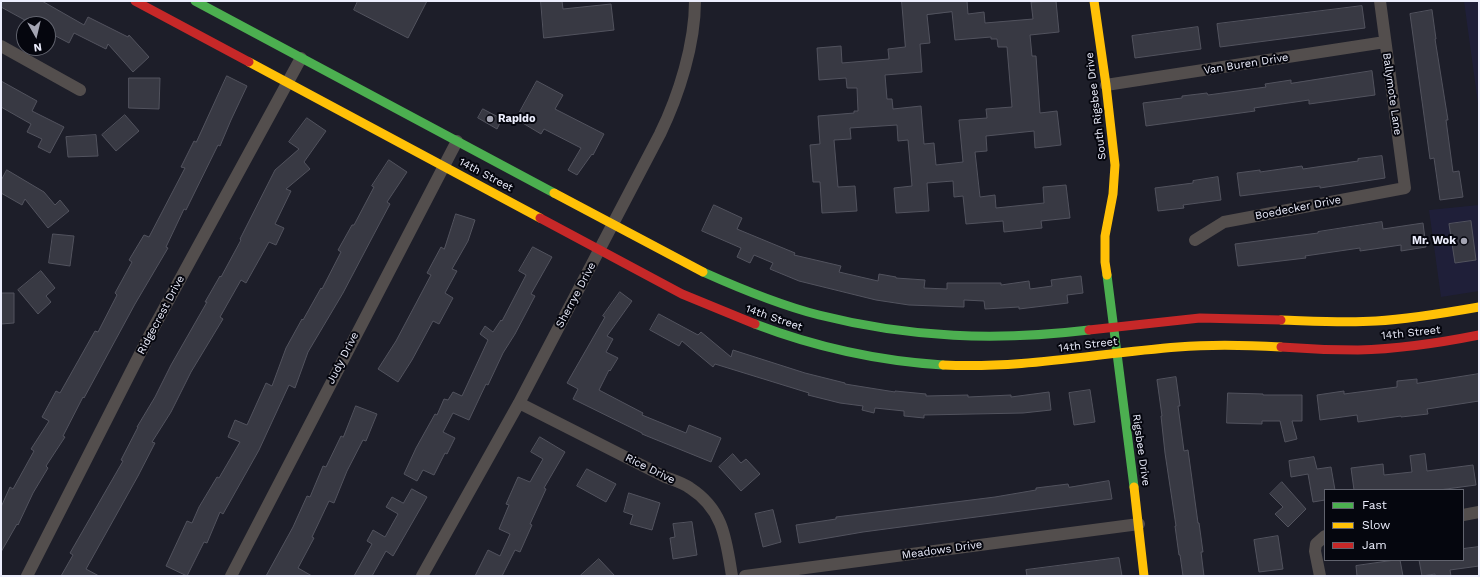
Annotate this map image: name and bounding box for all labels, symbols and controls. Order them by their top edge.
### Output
north arrow [16,16,56,56]
text: N [33,40,43,54]
street label: Van Buren Drive [1203,51,1289,77]
street label: South Rigsbee Drive [1083,52,1109,160]
street label: Ballymote Lane [1380,52,1404,136]
place label: Rapido [498,112,536,126]
marker: Rapido [485,114,495,124]
street label: 14th Street [457,155,515,195]
street label: Boedecker Drive [1254,193,1342,223]
place label: Mr. Wok [1412,234,1456,248]
marker: Mr. Wok [1459,236,1469,246]
street label: Sherrye Drive [553,260,599,330]
street label: Ridgecrest Drive [135,273,187,357]
street label: 14th Street [744,302,804,334]
street label: 14th Street [1381,323,1441,343]
street label: Judy Drive [324,330,362,386]
street label: 14th Street [1058,335,1118,355]
street label: Rigsbee Drive [1129,413,1153,487]
street label: Rice Drive [623,451,677,487]
legend [1324,489,1464,561]
text: Fast [1362,498,1387,512]
text: Slow [1362,518,1390,532]
street label: Meadows Drive [901,538,983,562]
text: Jam [1362,538,1387,552]

